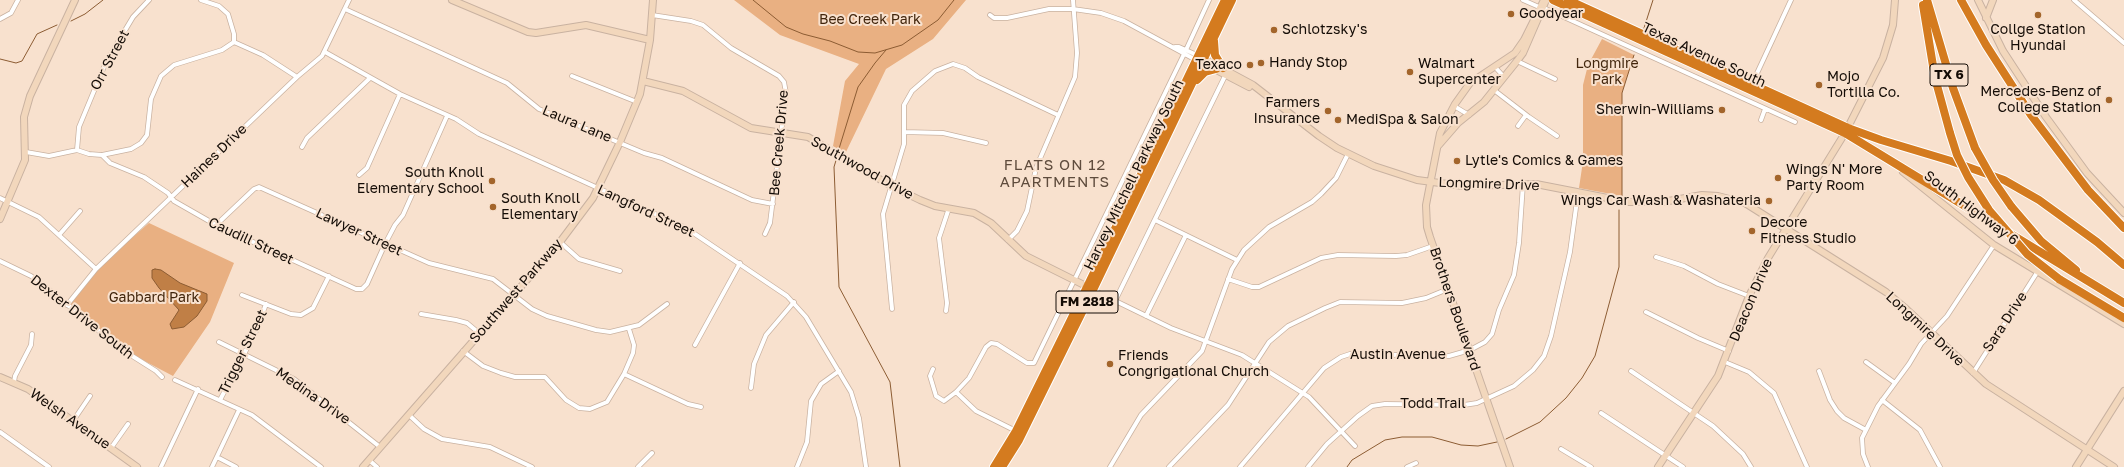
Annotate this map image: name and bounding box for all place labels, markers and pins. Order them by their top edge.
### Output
place label: Goodyear [1519,6,1583,22]
marker: Goodyear [1506,9,1516,19]
marker: Collge Station Hyundai [2033,10,2043,20]
place label: Schlotzsky's [1282,22,1367,38]
place label: Collge Station Hyundai [1990,22,2086,54]
marker: Schlotzsky's [1269,25,1279,35]
place label: Handy Stop [1269,55,1347,71]
place label: Walmart Supercenter [1418,56,1501,88]
place label: Texaco [1195,57,1242,73]
marker: Handy Stop [1256,58,1266,68]
marker: Texaco [1245,60,1255,70]
marker: Walmart Supercenter [1405,67,1415,77]
place label: Mojo Tortilla Co. [1827,69,1900,102]
marker: Mojo Tortilla Co. [1814,80,1824,90]
place label: Mercedes-Benz of College Station [1980,84,2101,116]
place label: Farmers Insurance [1254,95,1320,128]
marker: Mercedes-Benz of College Station [2104,95,2114,105]
place label: Sherwin-Williams [1596,102,1714,118]
marker: Sherwin-Williams [1717,105,1727,115]
marker: Farmers Insurance [1323,106,1333,116]
place label: MediSpa & Salon [1346,112,1459,128]
marker: MediSpa & Salon [1333,115,1343,125]
place label: Lytle's Comics & Games [1465,153,1623,169]
marker: Lytle's Comics & Games [1452,156,1462,166]
place label: Wings N' More Party Room [1786,162,1882,194]
place label: South Knoll Elementary School [357,165,484,198]
marker: Wings N' More Party Room [1773,173,1783,183]
marker: South Knoll Elementary School [487,176,497,186]
place label: South Knoll Elementary [501,191,580,224]
place label: Wings Car Wash & Washateria [1561,193,1761,209]
marker: Wings Car Wash & Washateria [1764,196,1774,206]
marker: South Knoll Elementary [488,202,498,212]
place label: Decore Fitness Studio [1760,215,1856,248]
marker: Decore Fitness Studio [1747,226,1757,236]
place label: Friends Congrigational Church [1118,348,1269,380]
marker: Friends Congrigational Church [1105,359,1115,369]

